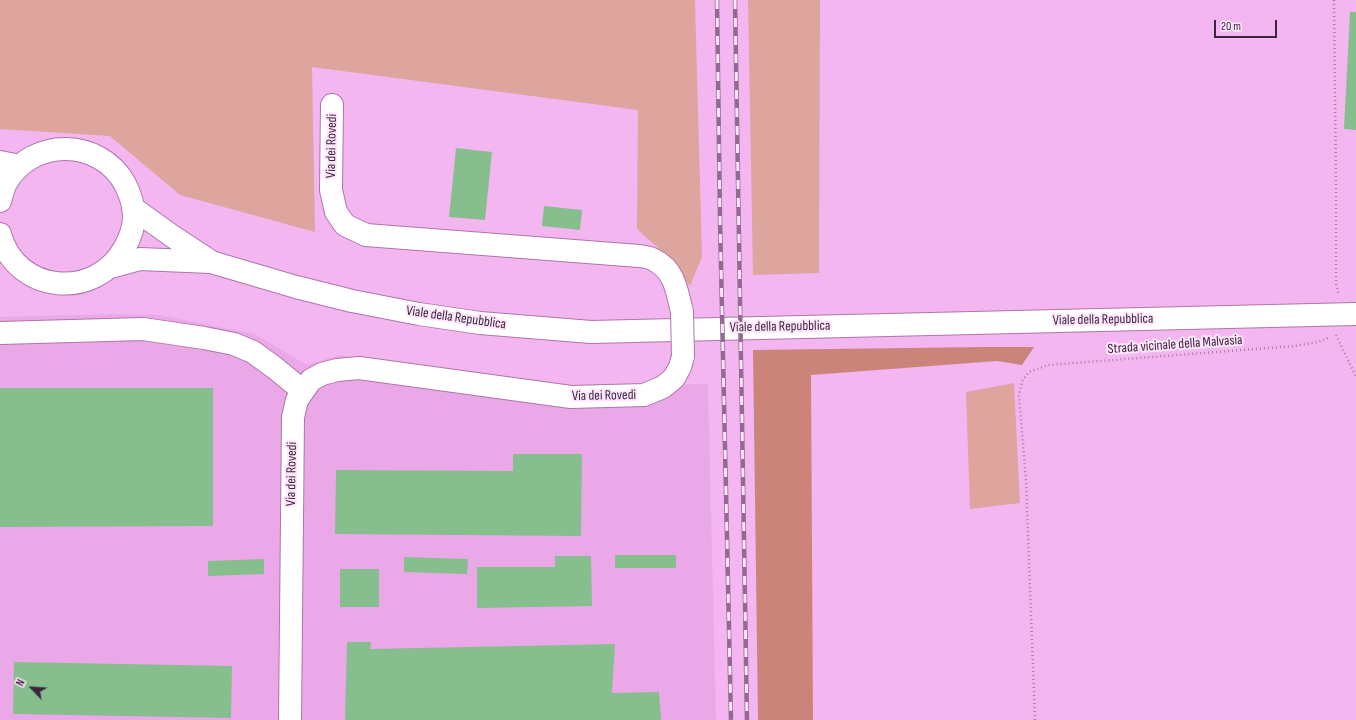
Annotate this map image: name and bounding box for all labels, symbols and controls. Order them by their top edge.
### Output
scale bar [1216,12,1279,38]
text: 20 m [1221,19,1241,34]
street label: Via dei Rovedi [323,114,341,178]
street label: Viale della Repubblica [405,303,507,333]
street label: Viale della Repubblica [1053,311,1153,329]
street label: Viale della Repubblica [730,318,830,336]
street label: Strada vicinale della Malvasia [1107,332,1243,358]
street label: Via dei Rovedi [572,387,636,405]
street label: Via dei Rovedi [283,442,301,506]
north arrow [12,668,52,708]
text: N [14,677,28,688]

